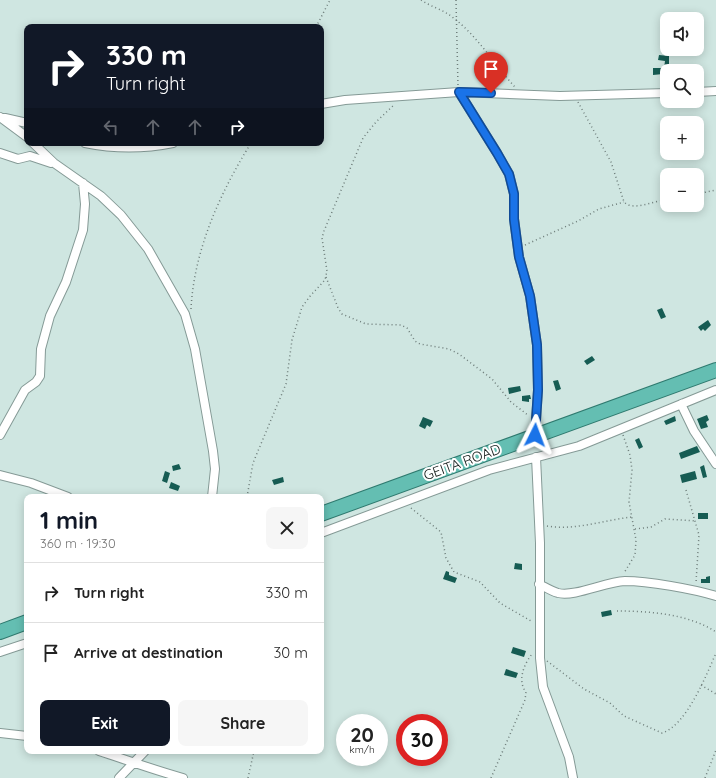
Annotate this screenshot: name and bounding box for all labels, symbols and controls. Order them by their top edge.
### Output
map controls [660,12,704,212]
button: sound [660,12,704,56]
text: 330 m [106,37,187,72]
icon: right [40,40,92,92]
pin [474,52,508,93]
icon: arrive [480,58,502,80]
button: search [660,64,704,108]
text: Turn right [106,72,186,95]
icon: left [100,116,122,138]
icon: ahead [142,116,164,138]
icon: ahead [184,116,206,138]
icon: right [226,116,248,138]
button: + [660,116,704,160]
button: − [660,168,704,212]
position arrow [514,414,556,456]
street label: GEITA ROAD [421,440,503,484]
text: 1 min [40,505,98,535]
button: close [266,507,308,549]
text: 360 m · 19:30 [40,535,116,551]
icon: right [40,582,62,604]
text: Turn right [74,583,145,602]
text: 330 m [266,583,308,602]
icon: arrive [40,642,62,664]
text: Arrive at destination [74,643,223,662]
text: 30 m [273,643,308,662]
button: Exit [40,700,170,746]
button: Share [178,700,308,746]
speed limit sign: 30 [396,714,448,766]
text: 20 [350,722,374,747]
text: km/h [349,743,375,756]

